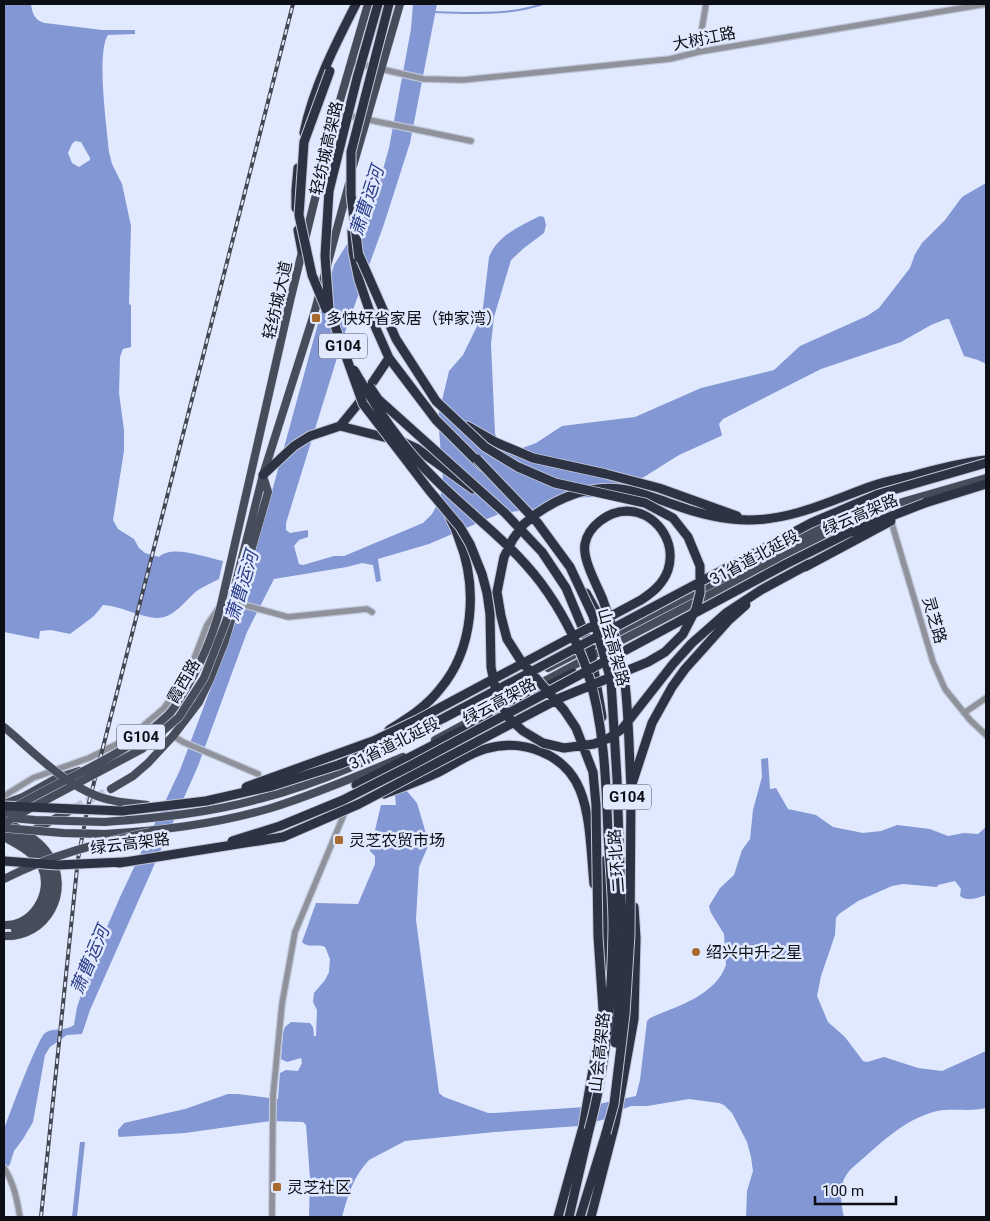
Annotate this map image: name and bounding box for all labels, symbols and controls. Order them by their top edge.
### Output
street label: 大树江路 [671,23,737,54]
street label: 轻纺城高架路 [306,99,347,197]
water label: 萧曹运河 [345,161,389,238]
street label: 轻纺城大道 [259,259,296,341]
place label: 多快好省家居（钟家湾） [326,309,502,328]
marker: 多快好省家居（钟家湾） [310,312,322,324]
road number: G104 [319,334,367,358]
street label: 绿云高架路 [820,490,901,539]
street label: 31省道北延段 [707,526,802,589]
water label: 萧曹运河 [221,545,263,623]
street label: 灵芝路 [919,594,950,646]
street label: 山会高架路 [594,606,633,688]
street label: 霞西路 [163,656,204,707]
street label: 绿云高架路 [459,674,539,729]
street label: 31省道北延段 [346,713,442,773]
road number: G104 [117,724,165,750]
road number: G104 [603,784,651,810]
street label: 二环北路 [605,828,628,894]
street label: 绿云高架路 [89,829,171,858]
place label: 灵芝农贸市场 [349,831,445,850]
marker: 灵芝农贸市场 [333,834,345,846]
water label: 萧曹运河 [66,920,114,997]
place label: 绍兴中升之星 [706,943,802,962]
marker: 绍兴中升之星 [690,946,702,958]
street label: 山会高架路 [586,1011,613,1093]
scale bar [815,1174,896,1206]
place label: 灵芝社区 [287,1178,351,1197]
marker: 灵芝社区 [271,1181,283,1193]
text: 100 m [822,1182,864,1200]

